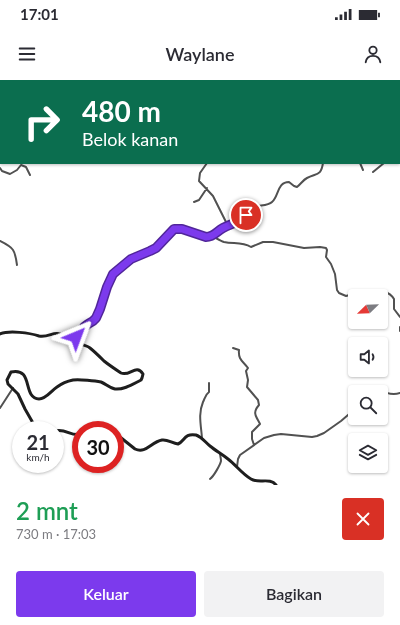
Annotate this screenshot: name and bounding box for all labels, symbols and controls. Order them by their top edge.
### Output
text: 17:01 [20,5,59,23]
icon: menu [16,43,38,65]
text: Waylane [166,43,235,65]
icon: person [362,43,384,65]
text: 480 m [82,94,161,128]
icon: right [16,96,68,148]
text: Belok kanan [82,128,178,150]
pin [229,198,263,232]
icon: arrive [235,204,257,226]
north arrow [348,289,388,329]
map controls [348,289,388,473]
position arrow [55,316,97,358]
button: sound [348,337,388,377]
button: search [348,385,388,425]
speed limit sign: 30 [72,421,124,473]
text: 21 [26,430,50,454]
button: layers [348,433,388,473]
text: km/h [26,451,50,463]
text: 2 mnt [16,496,78,525]
button: close [342,498,384,540]
text: 730 m · 17:03 [16,526,96,542]
button: Keluar [16,571,196,617]
button: Bagikan [204,571,384,617]

